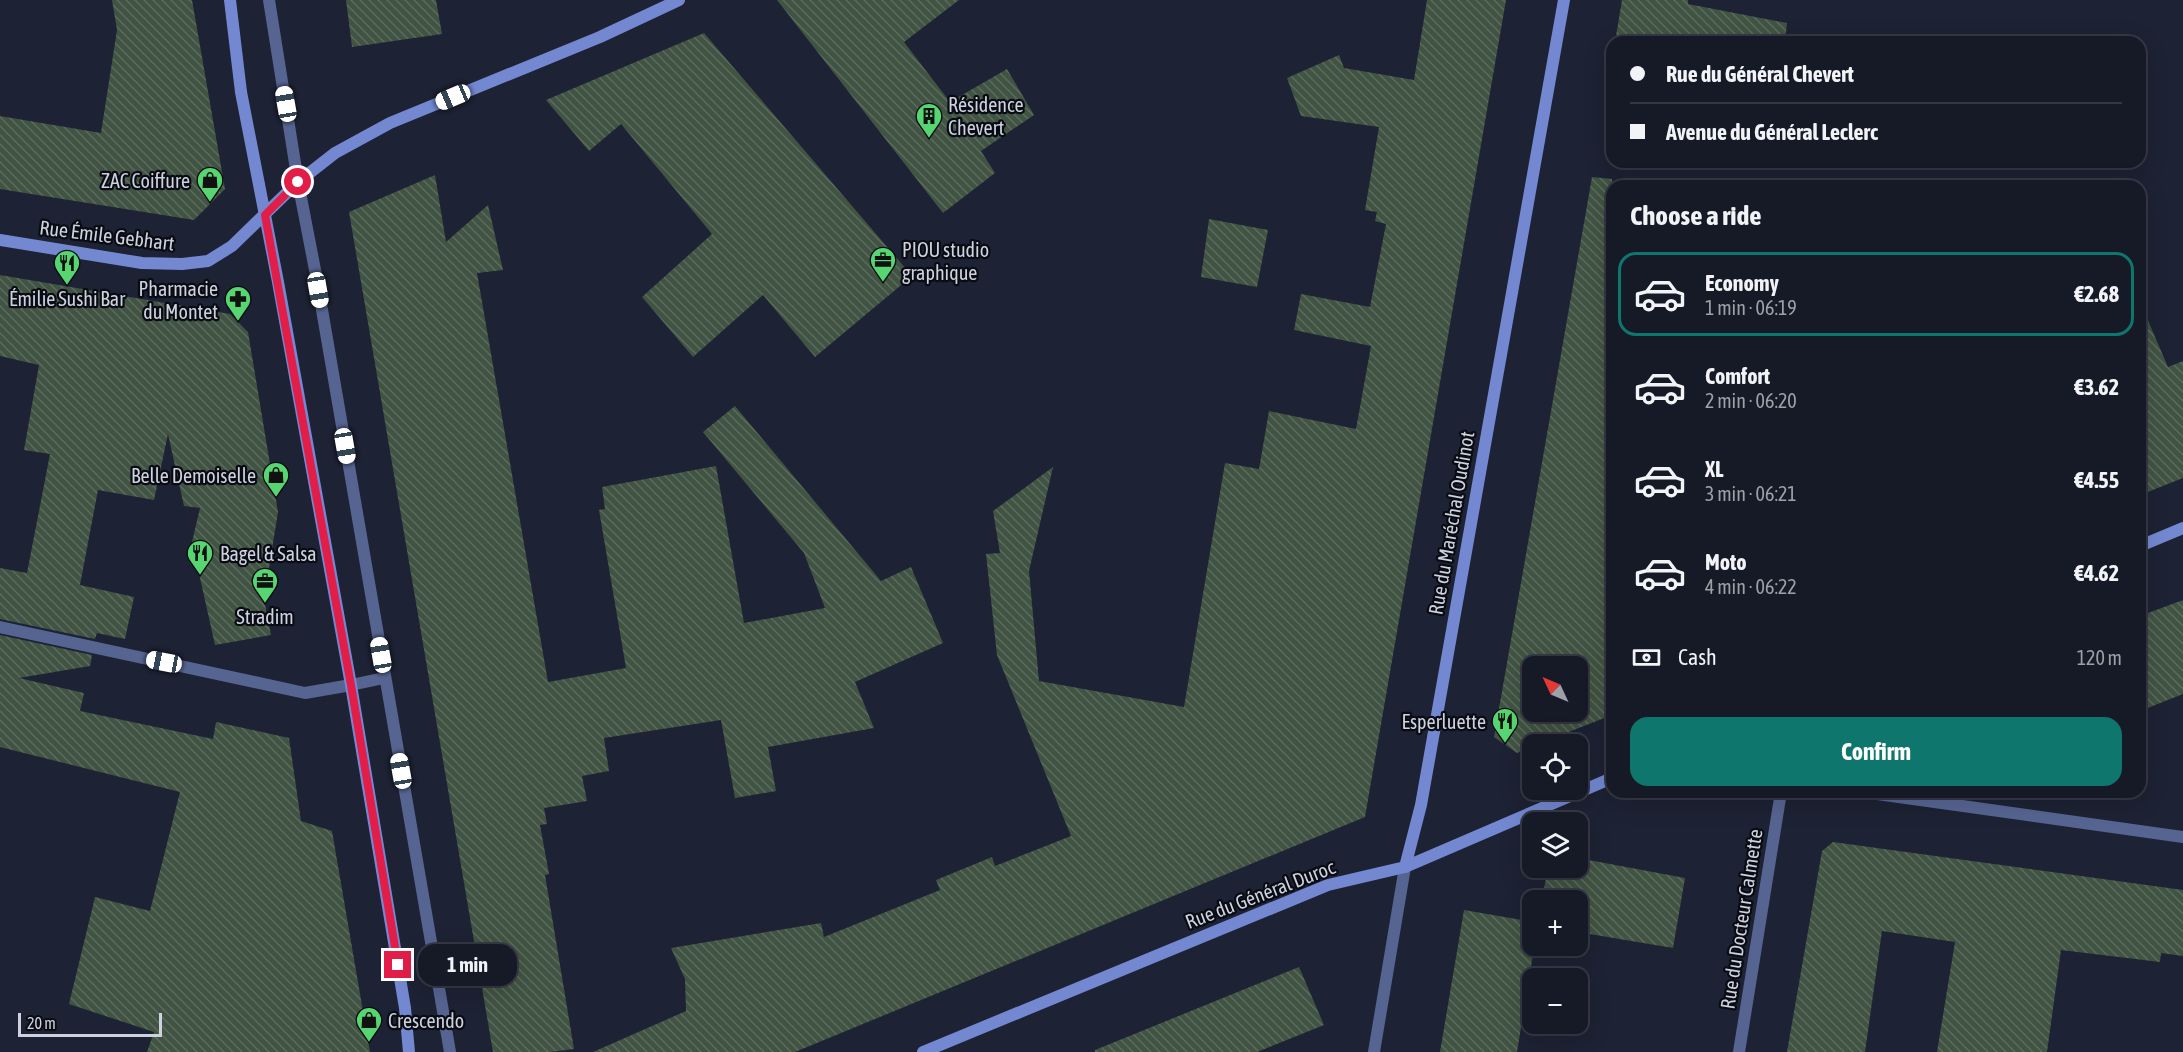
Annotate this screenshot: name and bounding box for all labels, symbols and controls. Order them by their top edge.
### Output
text: Rue du Général Chevert [1666,61,1854,87]
car [433,82,473,112]
car [274,85,298,123]
place label: Résidence Chevert [948,93,1023,139]
building icon: Résidence Chevert [914,101,944,139]
text: Avenue du Général Leclerc [1666,119,1878,145]
shop icon: ZAC Coiffure [195,165,225,203]
route start [284,168,311,195]
place label: ZAC Coiffure [101,169,190,192]
text: Choose a ride [1630,200,1762,231]
street label: Rue Émile Gebhart [38,215,176,255]
place label: PIOU studio graphique [902,238,989,284]
office icon: PIOU studio graphique [868,245,898,283]
restaurant icon: Émilie Sushi Bar [52,248,82,286]
icon: car [1633,267,1687,321]
text: Economy [1705,270,1779,296]
car [306,271,330,309]
place label: Pharmacie du Montet [139,277,218,323]
text: €2.68 [2074,281,2119,307]
pharmacy icon: Pharmacie du Montet [223,284,253,322]
place label: Émilie Sushi Bar [9,287,126,310]
text: 1 min · 06:19 [1705,296,1797,319]
icon: car [1633,360,1687,414]
text: Comfort [1705,363,1770,389]
text: €3.62 [2074,374,2119,400]
text: 2 min · 06:20 [1705,389,1797,412]
car [333,427,357,465]
street label: Rue du Maréchal Oudinot [1424,429,1478,616]
icon: car [1633,453,1687,507]
text: XL [1705,456,1723,482]
shop icon: Belle Demoiselle [261,460,291,498]
place label: Belle Demoiselle [131,464,256,487]
text: €4.55 [2074,467,2119,493]
text: 3 min · 06:21 [1705,482,1797,505]
restaurant icon: Bagel & Salsa [185,538,215,576]
place label: Bagel & Salsa [220,542,317,565]
icon: car [1633,546,1687,600]
text: Moto [1705,549,1747,575]
text: €4.62 [2074,560,2119,586]
office icon: Stradim [250,566,280,604]
text: 4 min · 06:22 [1705,575,1797,598]
place label: Stradim [236,605,294,628]
car [369,636,393,674]
icon: cash [1630,641,1663,674]
text: Cash [1678,644,1717,670]
text: 120 m [2077,646,2122,669]
car [145,650,183,674]
north arrow [1522,656,1588,722]
map controls [1522,656,1588,1034]
restaurant icon: Esperluette [1490,706,1520,744]
place label: Esperluette [1402,710,1486,733]
button: Confirm [1630,717,2122,786]
button: locate [1522,734,1588,800]
car [389,752,413,790]
button: layers [1522,812,1588,878]
street label: Rue du Docteur Calmette [1715,827,1767,1011]
street label: Rue du Général Duroc [1182,855,1339,933]
button: + [1522,890,1588,956]
callout: 1 min [419,944,518,986]
route end [384,951,411,978]
text: 1 min [447,953,488,976]
button: − [1522,968,1588,1034]
shop icon: Crescendo [354,1005,384,1043]
place label: Crescendo [388,1009,464,1032]
scale bar [18,1010,162,1038]
text: 20 m [27,1014,56,1032]

